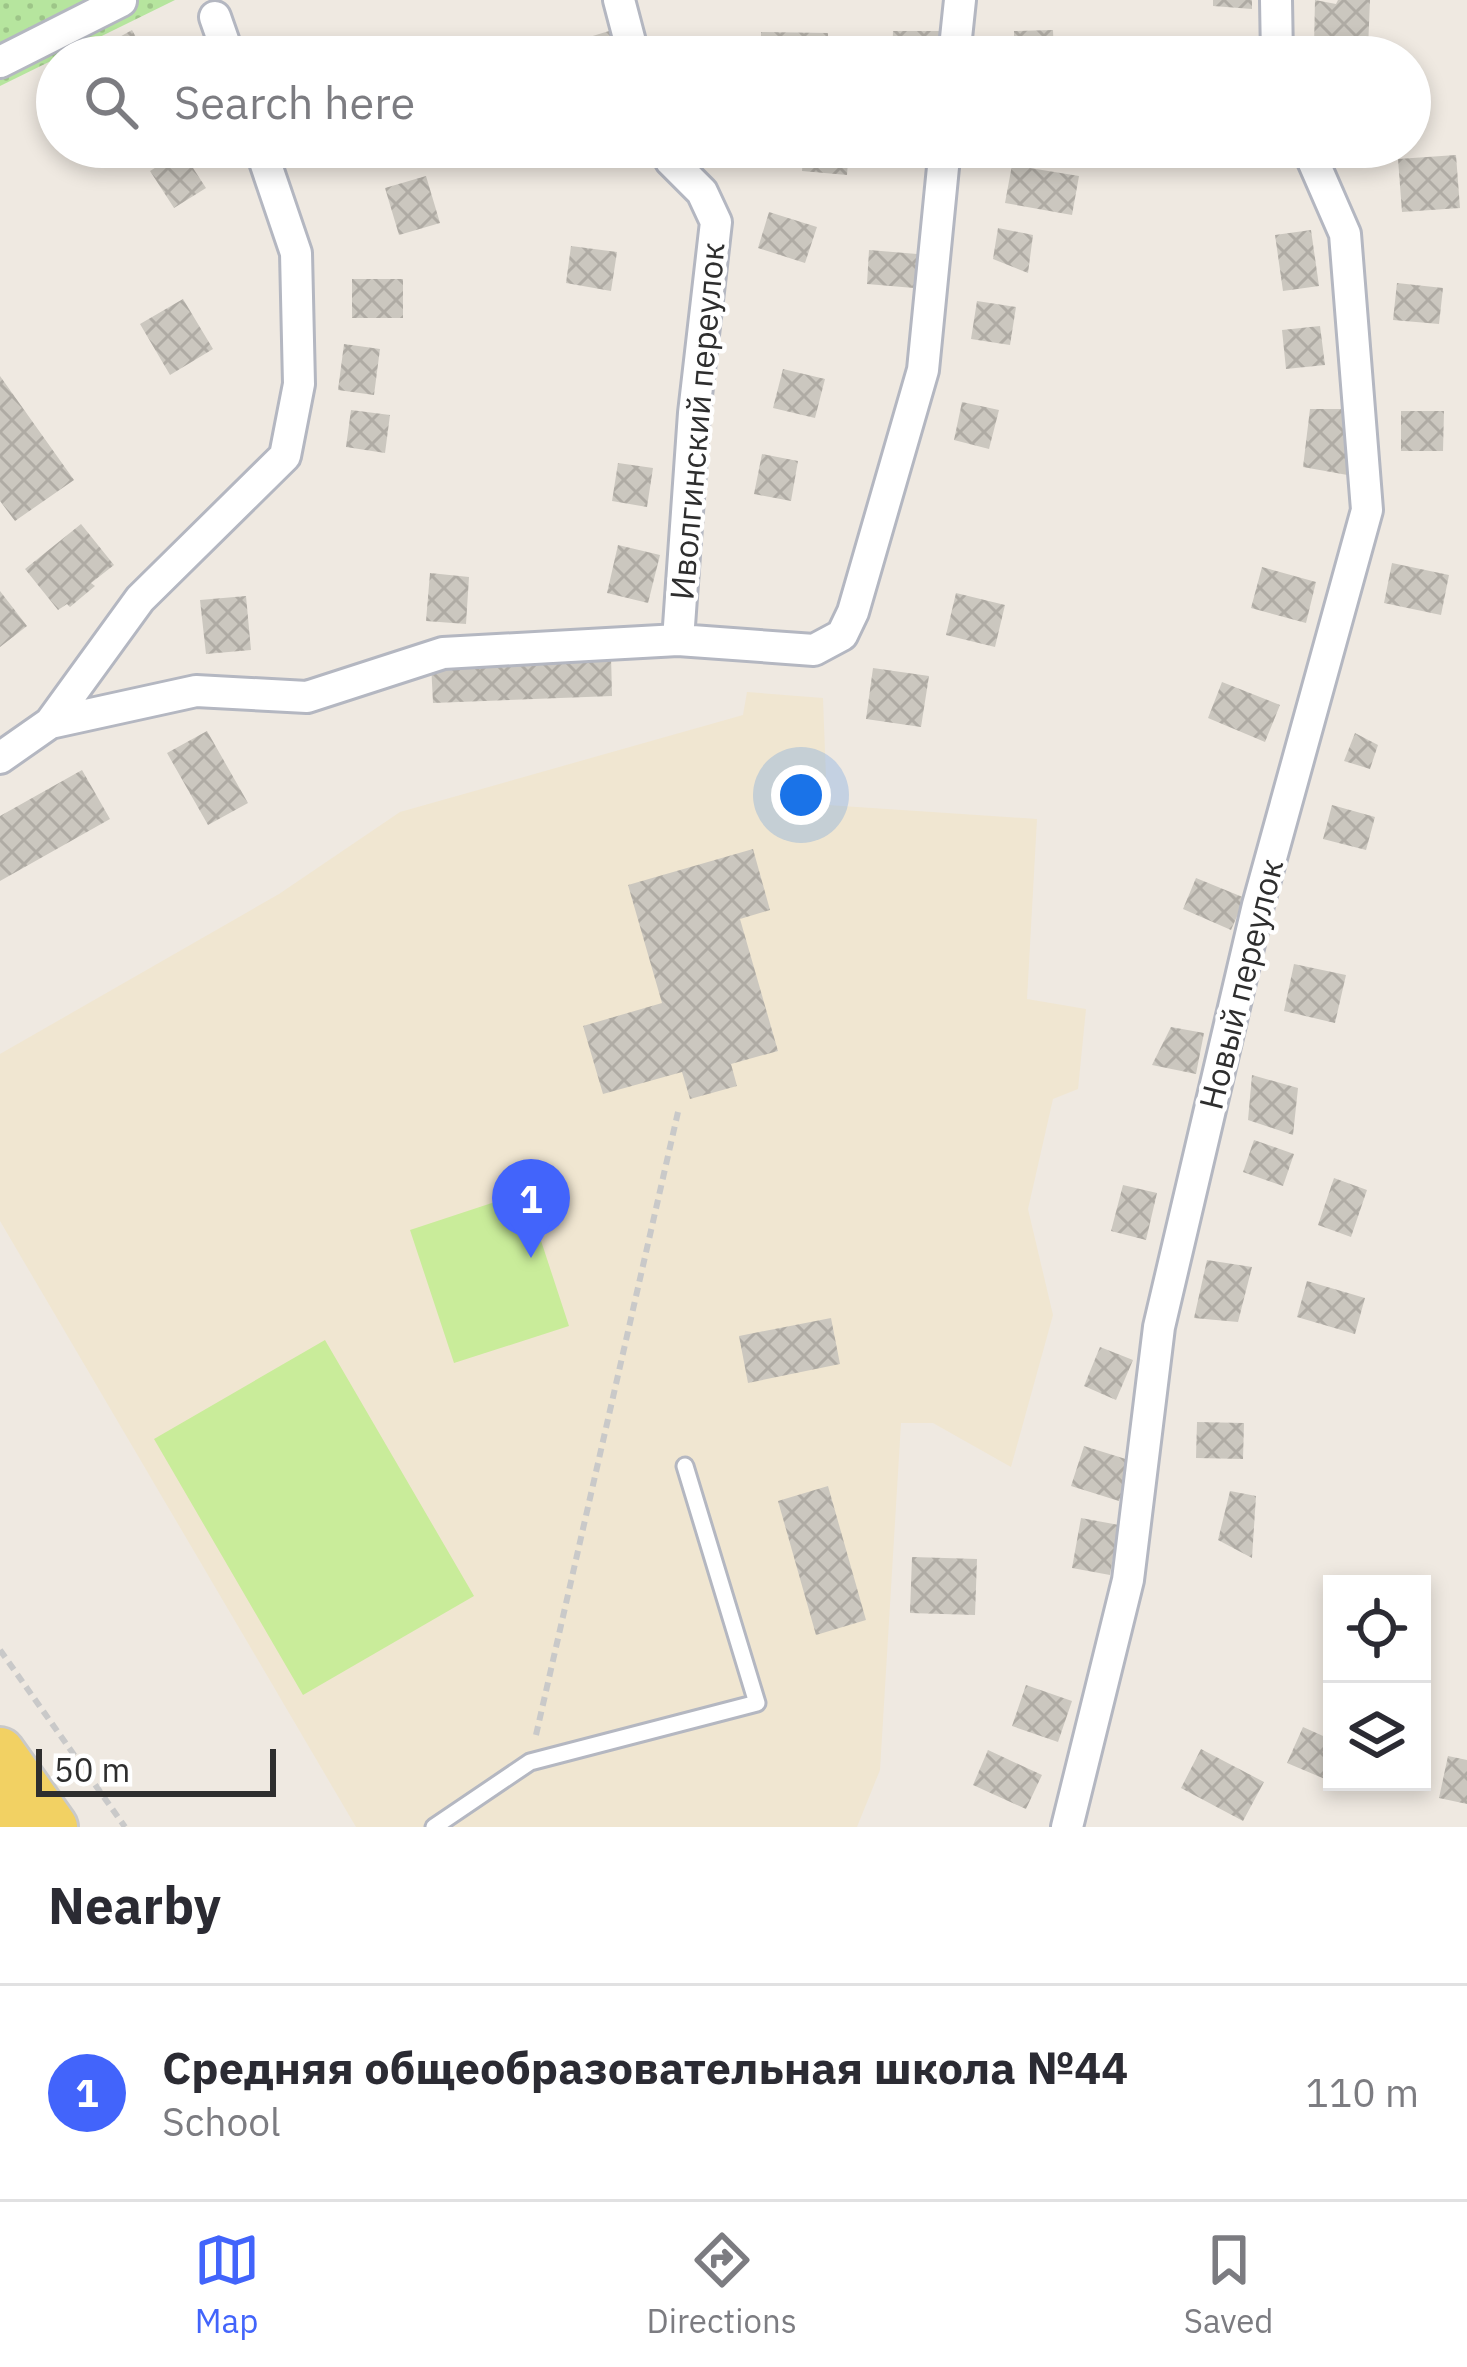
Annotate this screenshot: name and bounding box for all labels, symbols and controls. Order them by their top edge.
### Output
search box [36,36,1431,168]
icon: search [78,69,144,135]
text: Search here [174,73,415,131]
street label: Иволгинский переулок [659,240,734,601]
your location [771,765,831,825]
street label: Новый переулок [1189,854,1292,1114]
pin: 1 [492,1159,570,1258]
map controls [1323,1575,1431,1791]
button: locate [1323,1575,1431,1683]
button: layers [1323,1683,1431,1791]
scale bar [36,1743,276,1796]
text: 50 m [54,1748,130,1791]
text: Nearby [48,1872,221,1938]
text: Средняя общеобразовательная школа №44 [162,2038,1128,2096]
text: 1 [75,2067,99,2118]
text: 110 m [1306,2067,1419,2118]
text: School [162,2096,281,2147]
tab: Map [194,2227,260,2342]
tab: Directions [647,2227,797,2342]
tab: Saved [1184,2227,1273,2342]

